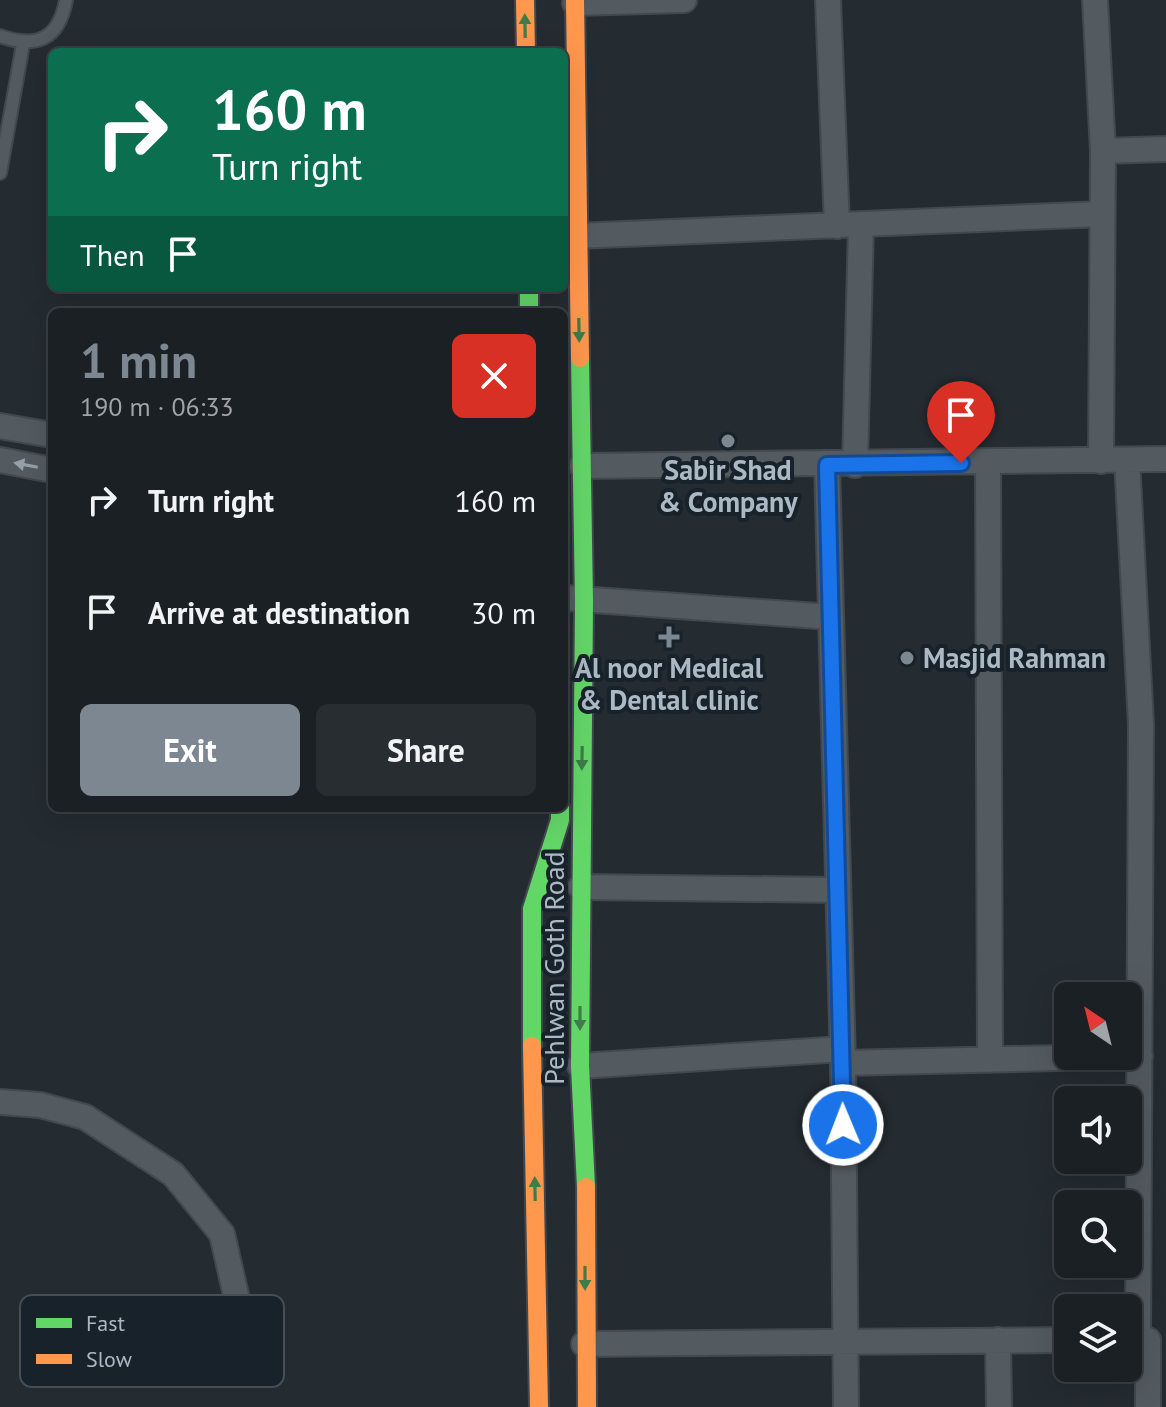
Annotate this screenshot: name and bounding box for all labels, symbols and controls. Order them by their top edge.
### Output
one-way arrow [519,13,531,38]
text: 160 m [212,73,367,145]
icon: right [80,80,184,184]
text: Turn right [212,143,362,190]
icon: arrive [161,232,205,276]
text: Then [80,235,145,274]
one-way arrow [572,318,585,343]
text: 1 min [80,329,197,391]
button: close [452,334,536,418]
pin [927,381,995,463]
text: 190 m · 06:33 [80,390,234,423]
icon: arrive [939,393,983,437]
marker: Sabir Shad & Company [719,432,737,450]
place label: Sabir Shad & Company [658,451,798,520]
one-way arrow [13,459,38,471]
icon: right [80,478,124,522]
text: Turn right [148,481,274,520]
text: 160 m [455,481,536,520]
icon: arrive [80,590,124,634]
text: Arrive at destination [148,593,410,632]
text: 30 m [471,593,536,632]
marker: Al noor Medical & Dental clinic [658,626,680,648]
place label: Masjid Rahman [923,639,1106,676]
place label: Al noor Medical & Dental clinic [575,649,764,718]
marker: Masjid Rahman [898,649,916,667]
button: Exit [80,704,300,796]
button: Share [316,704,536,796]
one-way arrow [576,746,588,771]
street label: Pehlwan Goth Road [535,851,572,1085]
north arrow [1054,982,1142,1070]
map controls [1054,982,1142,1382]
one-way arrow [574,1006,586,1031]
position arrow [801,1083,885,1167]
button: sound [1054,1086,1142,1174]
one-way arrow [528,1176,541,1201]
button: search [1054,1190,1142,1278]
one-way arrow [579,1266,591,1291]
button: layers [1054,1294,1142,1382]
legend [20,1295,284,1387]
text: Fast [86,1309,126,1337]
text: Slow [86,1345,132,1373]

